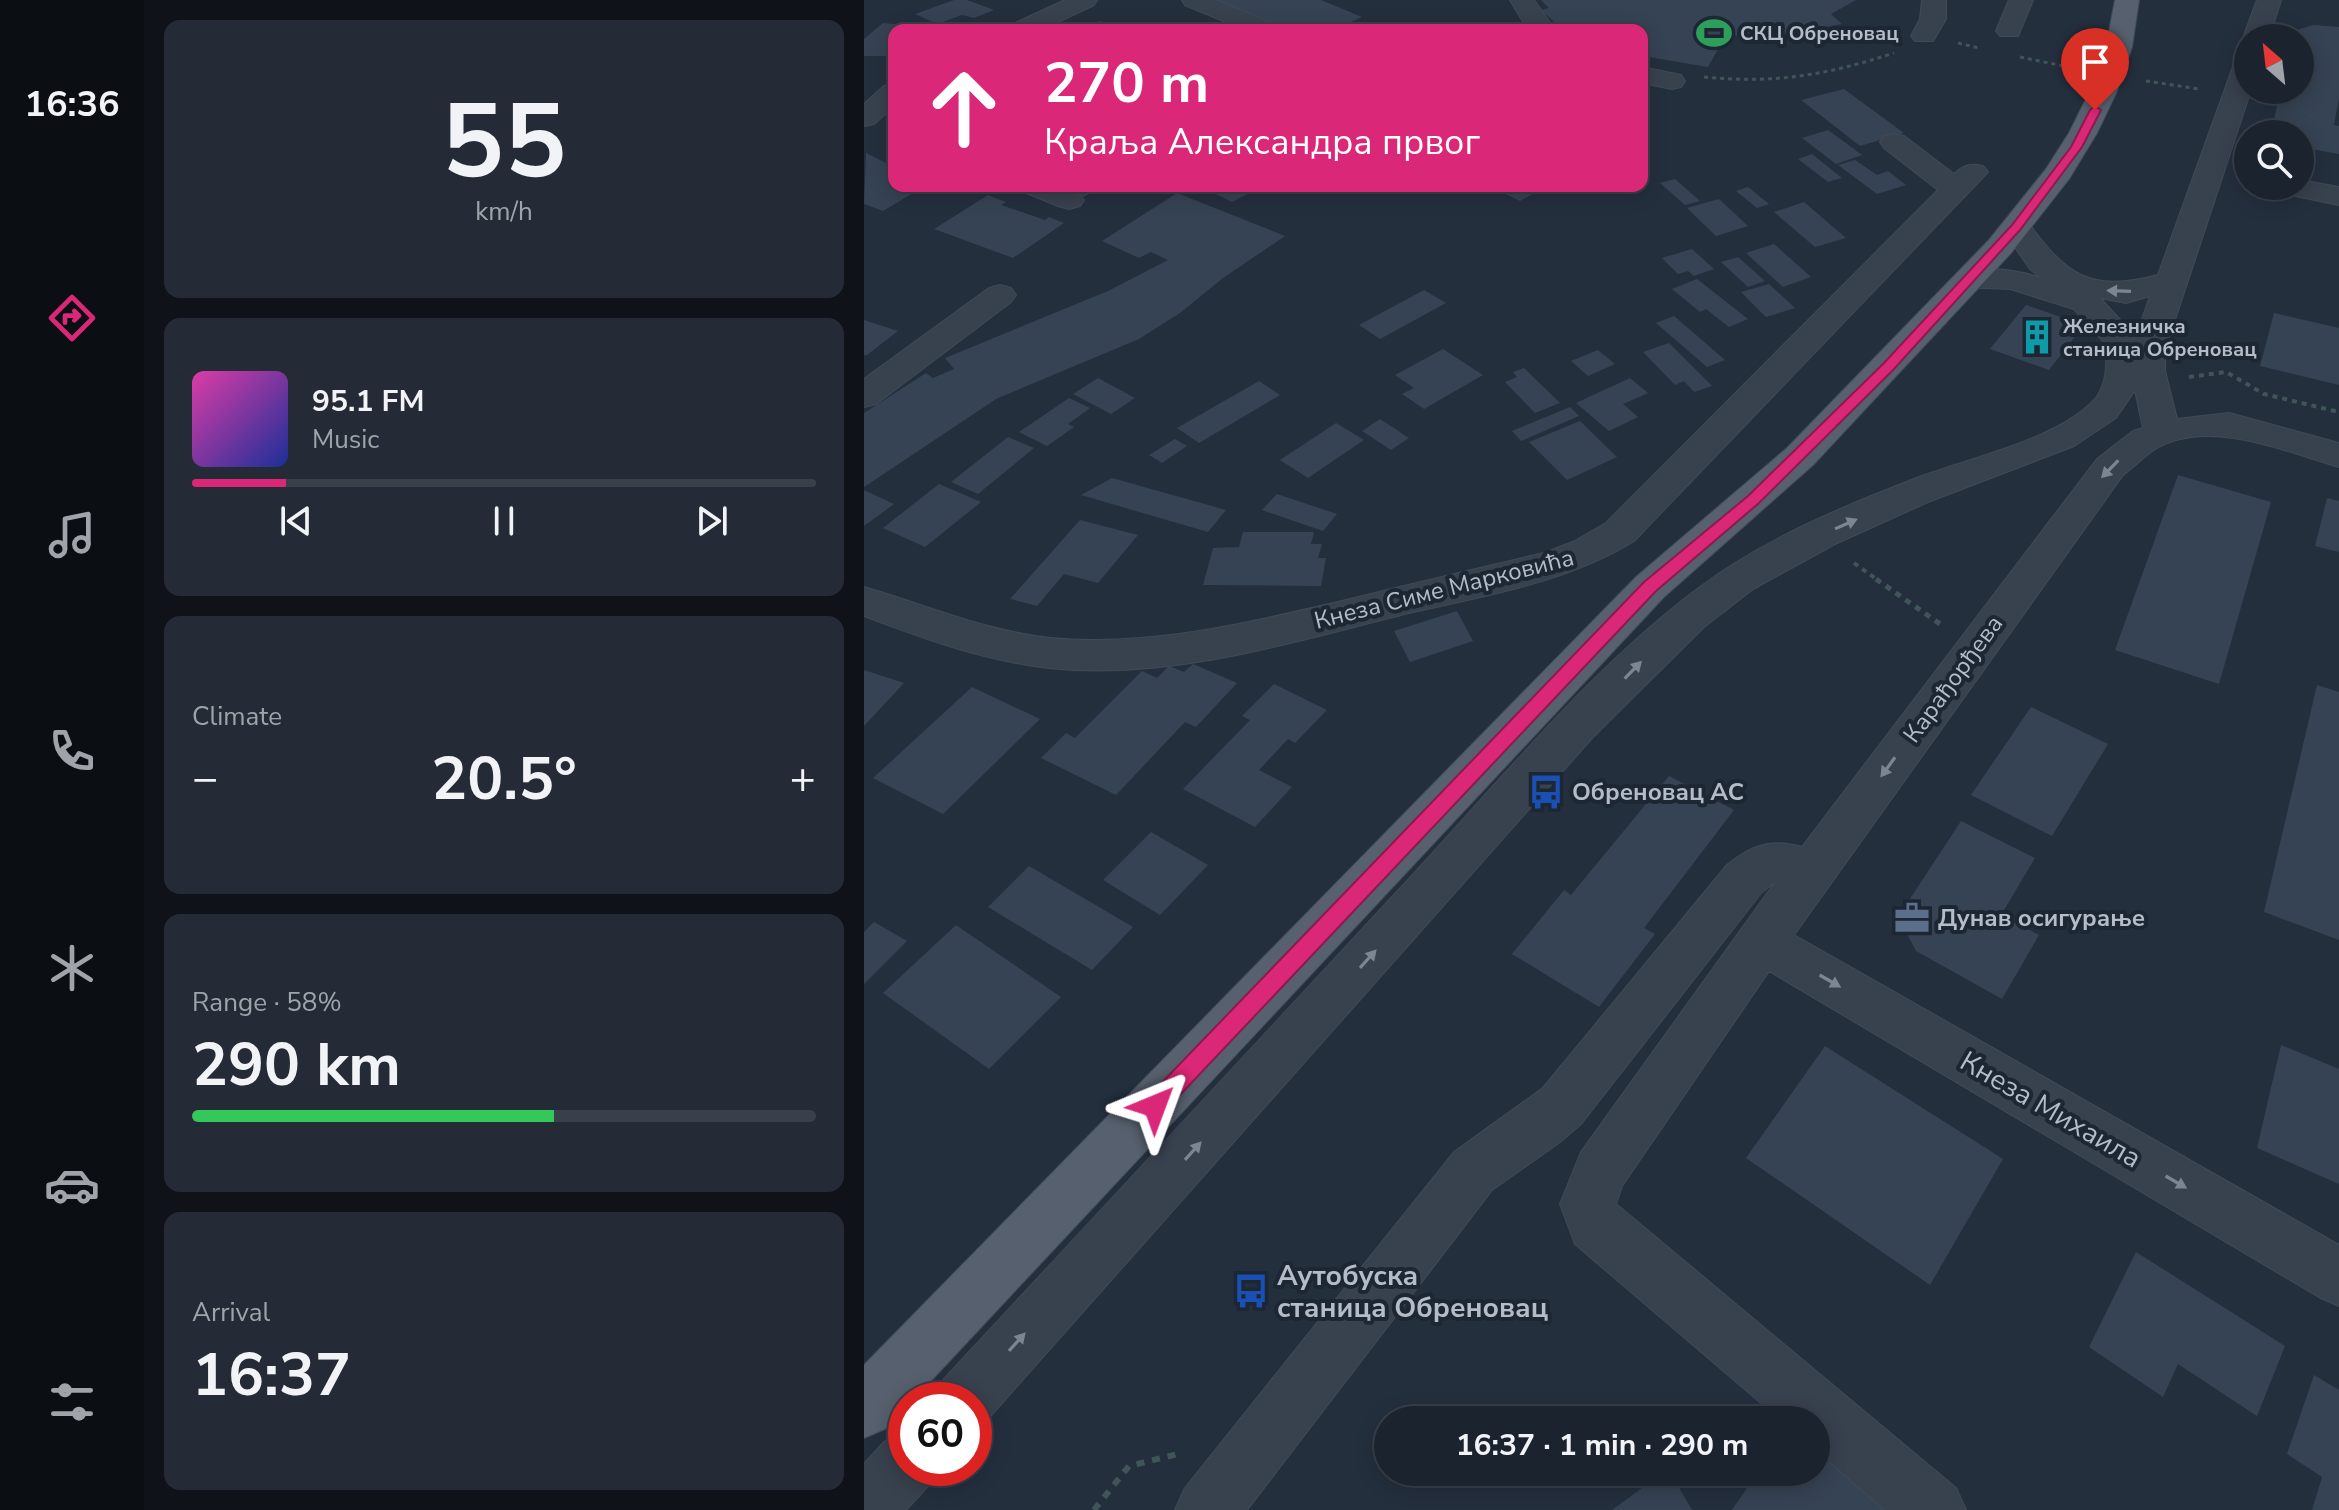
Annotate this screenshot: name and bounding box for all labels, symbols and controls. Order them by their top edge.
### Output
sports icon: СКЦ Обреновац [1695,14,1733,52]
place label: СКЦ Обреновац [1740,20,1899,47]
north arrow [2234,24,2314,104]
map controls [2234,24,2314,200]
pin [2061,28,2129,110]
icon: arrive [2073,40,2117,84]
text: 270 m [1044,45,1209,122]
icon: ahead [912,56,1016,160]
text: 55 [442,71,566,213]
text: 16:36 [24,80,120,129]
text: Краља Александра првог [1044,118,1480,167]
button: search [2234,120,2314,200]
text: km/h [475,194,533,229]
one-way arrow [2106,285,2131,298]
icon: directions [44,290,100,346]
place label: Железничка станица Обреновац [2063,313,2257,363]
building icon: Железничка станица Обреновац [2018,318,2056,356]
text: 95.1 FM [312,381,424,422]
text: Music [312,422,379,457]
one-way arrow [2101,459,2120,478]
icon: previous [274,499,318,543]
icon: pause [482,499,526,543]
icon: next [690,499,734,543]
icon: music [44,507,100,563]
one-way arrow [1834,517,1858,531]
street label: Кнеза Симе Марковића [1311,541,1577,637]
street label: Карађорђева [1896,609,2010,749]
one-way arrow [1623,661,1641,680]
text: Climate [192,699,282,734]
icon: phone [44,723,100,779]
text: 20.5° [431,738,577,820]
text: − [192,749,218,809]
text: + [790,749,816,809]
one-way arrow [1880,756,1896,778]
bus stop icon: Обреновац АС [1527,773,1565,811]
place label: Обреновац АС [1572,776,1744,808]
office icon: Дунав осигурање [1893,899,1931,937]
place label: Дунав осигурање [1938,902,2145,934]
icon: climate [44,940,100,996]
one-way arrow [1359,949,1377,968]
one-way arrow [1819,974,1841,988]
text: Range · 58% [192,985,342,1020]
text: 290 km [192,1024,401,1106]
street label: Кнеза Михаила [1953,1043,2148,1177]
position arrow [1113,1064,1197,1148]
one-way arrow [1183,1141,1201,1160]
icon: car [44,1157,100,1213]
one-way arrow [2165,1175,2187,1189]
place label: Аутобуска станица Обреновац [1277,1257,1548,1327]
bus stop icon: Аутобуска станица Обреновац [1232,1272,1270,1310]
text: Arrival [192,1295,270,1330]
one-way arrow [1008,1333,1026,1352]
text: 16:37 [192,1334,351,1416]
icon: filters [44,1374,100,1430]
speed limit sign: 60 [888,1382,992,1486]
text: 16:37 · 1 min · 290 m [1456,1425,1748,1466]

